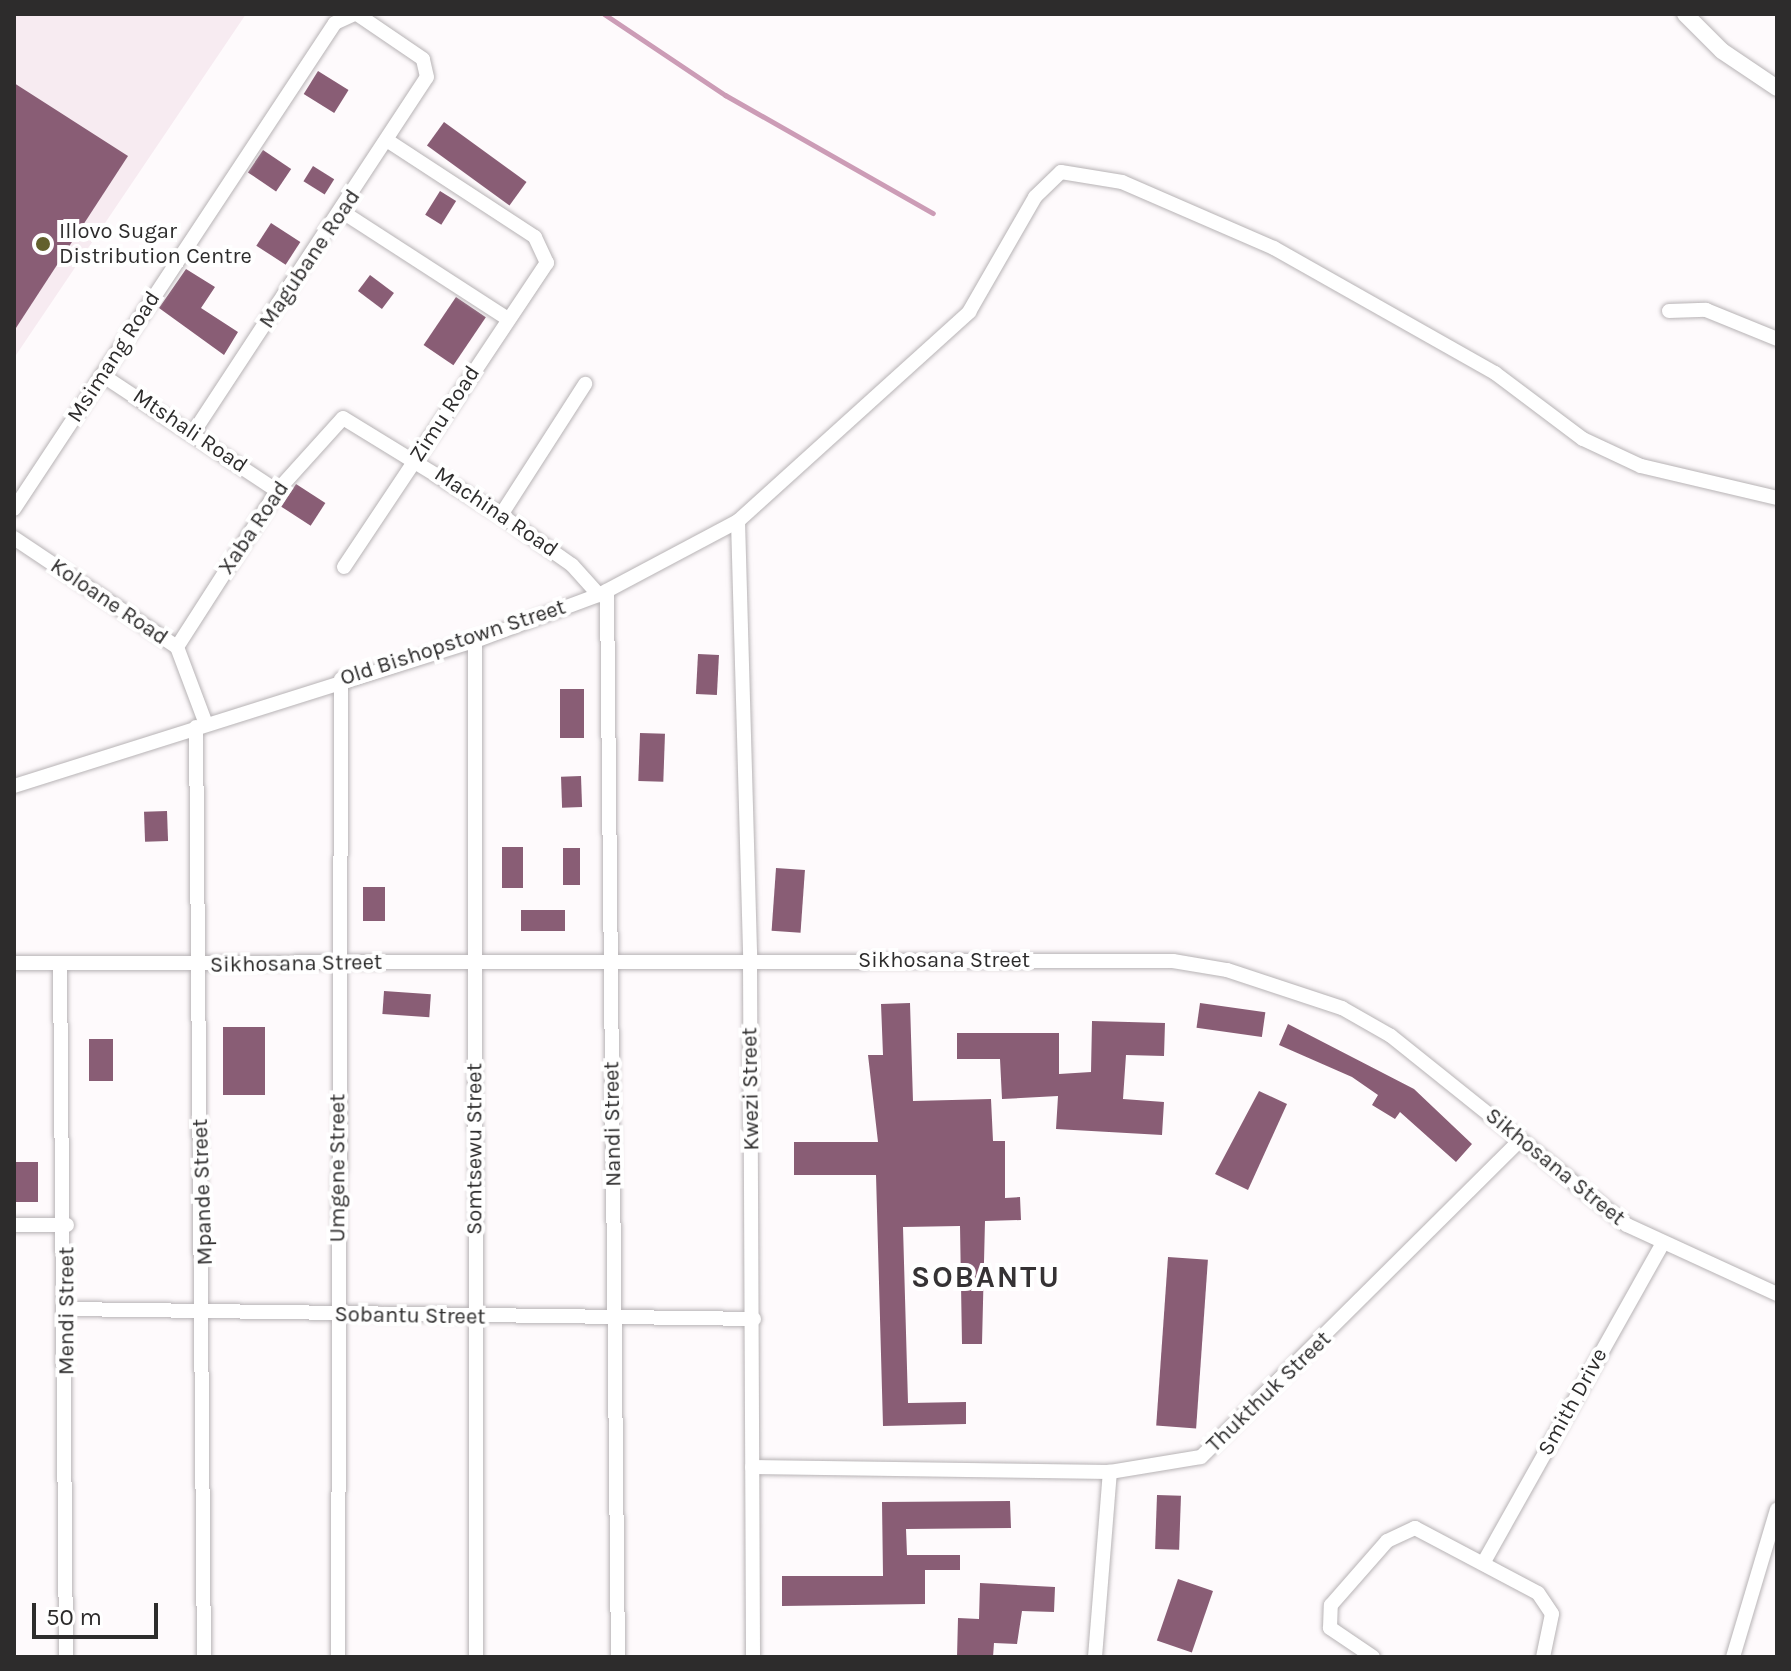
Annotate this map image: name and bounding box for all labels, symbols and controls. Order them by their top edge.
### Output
street label: Magubane Road [254,184,366,334]
place label: Illovo Sugar Distribution Centre [59,218,252,270]
marker: Illovo Sugar Distribution Centre [34,235,52,253]
street label: Msimang Road [62,286,166,428]
street label: Zimu Road [404,361,486,467]
street label: Mtshali Road [128,383,252,479]
street label: Machina Road [429,461,563,563]
street label: Xaba Road [213,476,295,580]
street label: Koloane Road [45,553,173,651]
street label: Old Bishopstown Street [337,594,569,692]
street label: Sikhosana Street [858,948,1030,974]
street label: Sikhosana Street [210,949,382,979]
street label: Kwezi Street [737,1027,765,1151]
street label: Nandi Street [599,1061,627,1187]
street label: Somtsewu Street [462,1063,488,1235]
street label: Umgene Street [325,1094,351,1242]
street label: Sikhosana Street [1480,1103,1630,1231]
street label: Mpande Street [187,1118,219,1266]
street label: Mendi Street [54,1247,80,1375]
district label: SOBANTU [911,1259,1061,1295]
street label: Sobantu Street [334,1301,486,1331]
street label: Thukthuk Street [1201,1326,1337,1458]
street label: Smith Drive [1533,1344,1613,1460]
scale bar [36,1587,162,1637]
text: 50 m [46,1603,102,1631]

